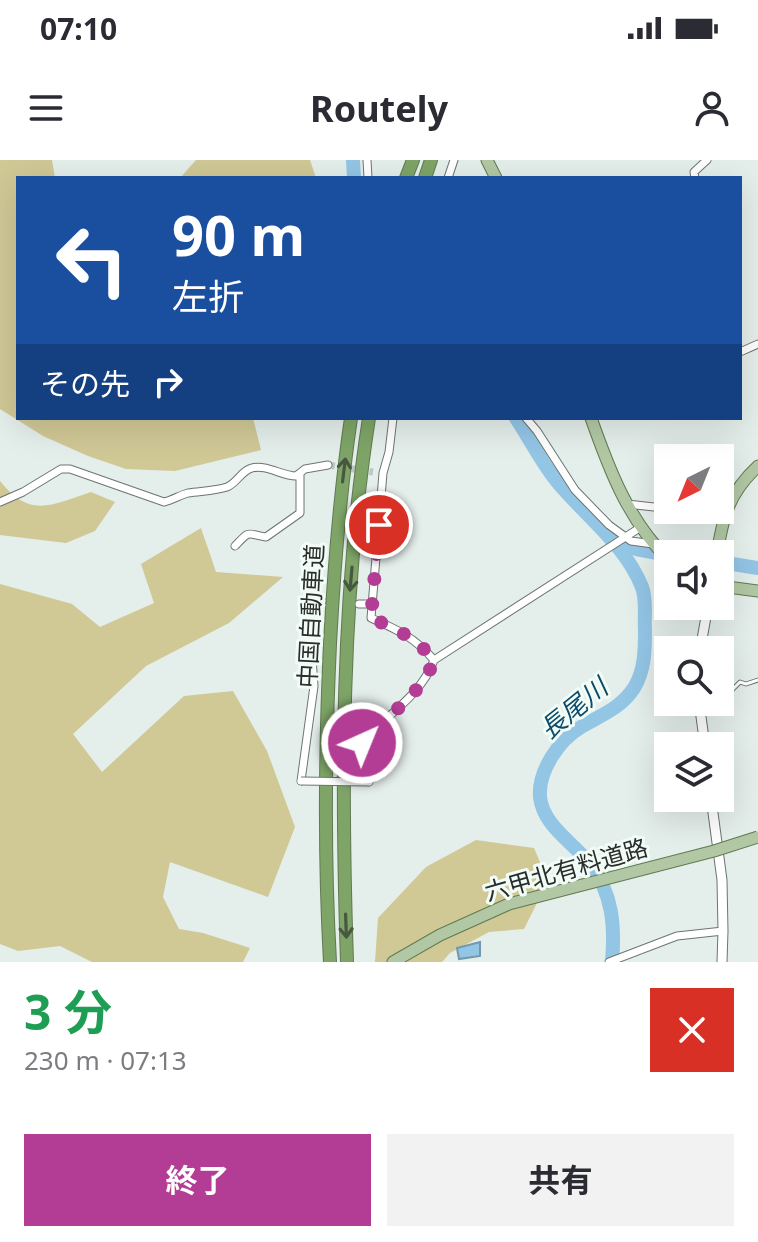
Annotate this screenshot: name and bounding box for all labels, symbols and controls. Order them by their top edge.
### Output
text: 07:10 [40,8,117,49]
text: Routely [310,84,448,133]
icon: menu [24,86,68,130]
icon: person [690,86,734,130]
text: 90 m [172,196,305,272]
icon: left [40,208,144,312]
text: 左折 [172,272,244,321]
icon: right [146,360,190,404]
text: その先 [40,363,130,404]
north arrow [654,444,734,524]
map controls [654,444,734,812]
one-way arrow [337,457,352,484]
pin [345,491,413,559]
icon: arrive [357,503,401,547]
button: sound [654,540,734,620]
street label: 中国自動車道 [290,543,330,689]
one-way arrow [343,565,358,592]
button: search [654,636,734,716]
water label: 長尾川 [531,668,617,747]
position arrow [320,701,404,785]
button: layers [654,732,734,812]
street label: 六甲北有料道路 [481,830,651,908]
one-way arrow [339,912,354,939]
text: 3 分 [24,979,112,1044]
button: close [650,988,734,1072]
text: 230 m · 07:13 [24,1042,187,1078]
button: 終了 [24,1134,371,1226]
button: 共有 [387,1134,734,1226]

